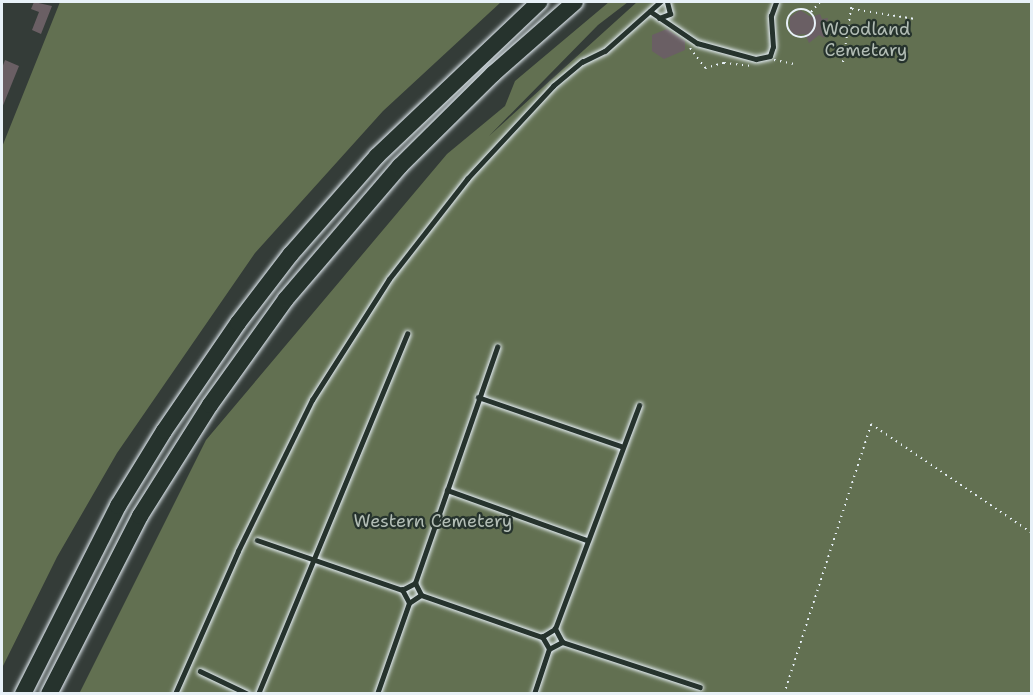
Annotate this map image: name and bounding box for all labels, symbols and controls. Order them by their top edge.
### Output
park label: Woodland Cemetary [822,19,910,62]
park label: Western Cemetery [354,510,512,532]

